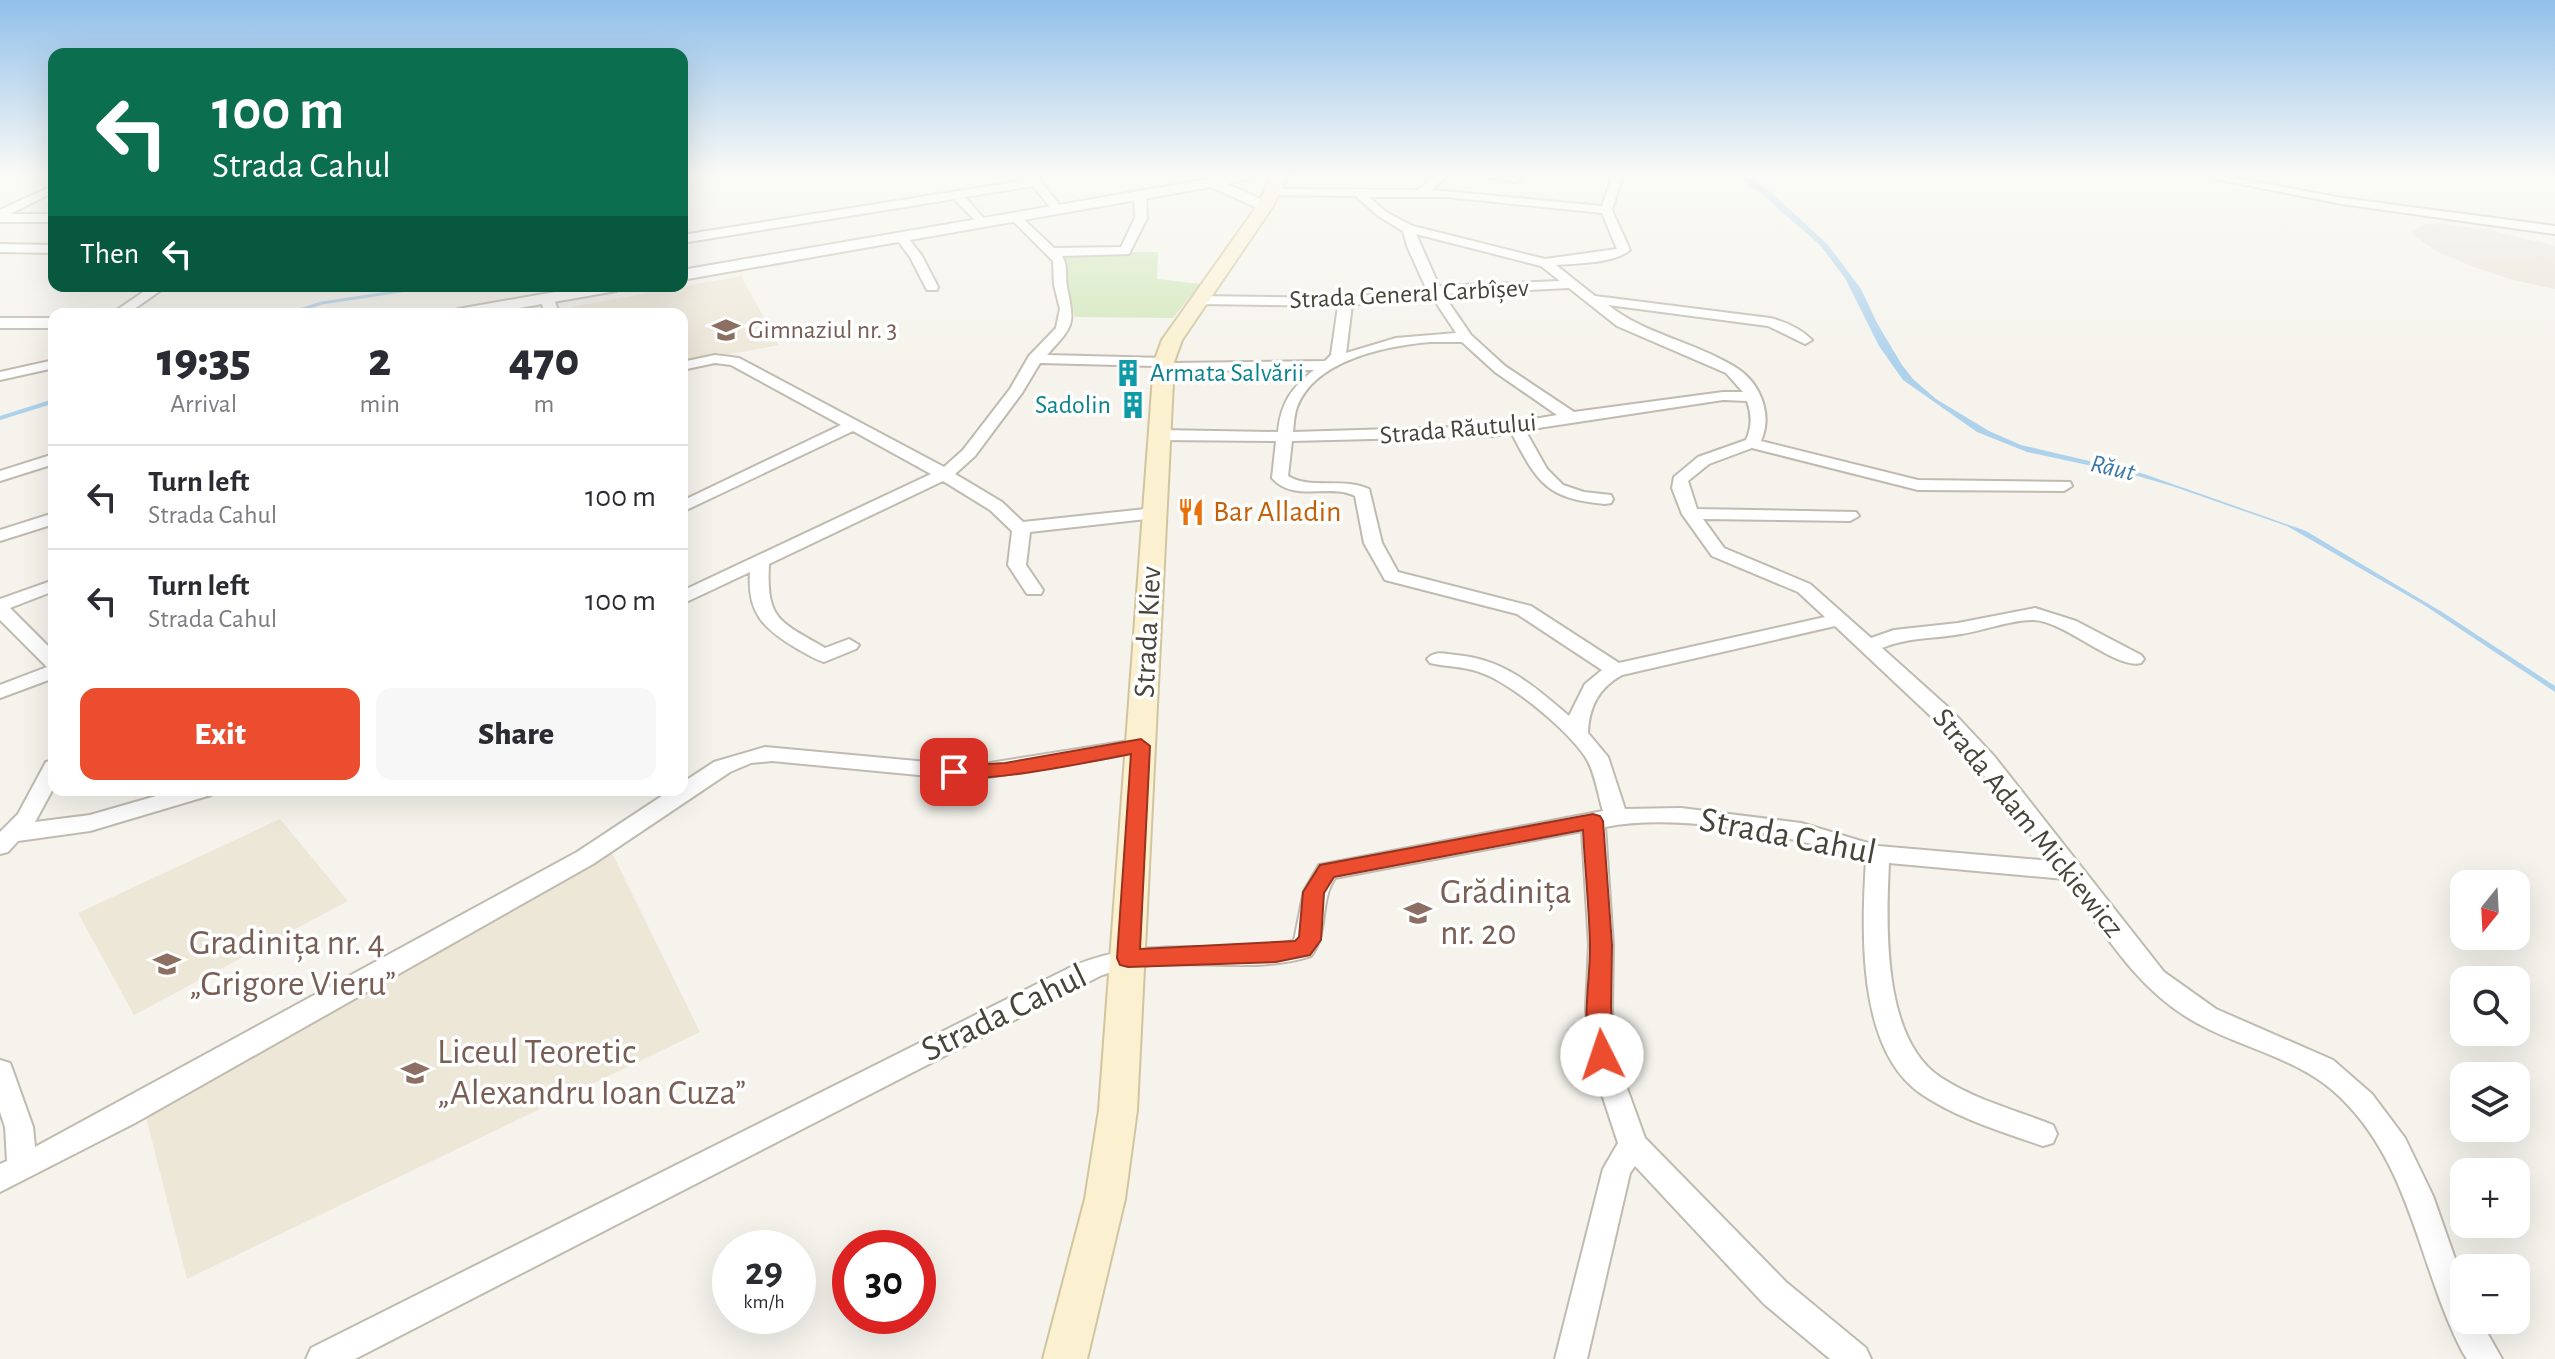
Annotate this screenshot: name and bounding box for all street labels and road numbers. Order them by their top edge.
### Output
street label: Strada General Carbîșev [1289,275,1529,315]
street label: Strada Răutului [1379,409,1537,449]
street label: Strada Kiev [1130,565,1166,698]
street label: Strada Adam Mickiewicz [1927,703,2129,943]
street label: Strada Cahul [1697,801,1879,871]
street label: Strada Cahul [916,958,1092,1068]

